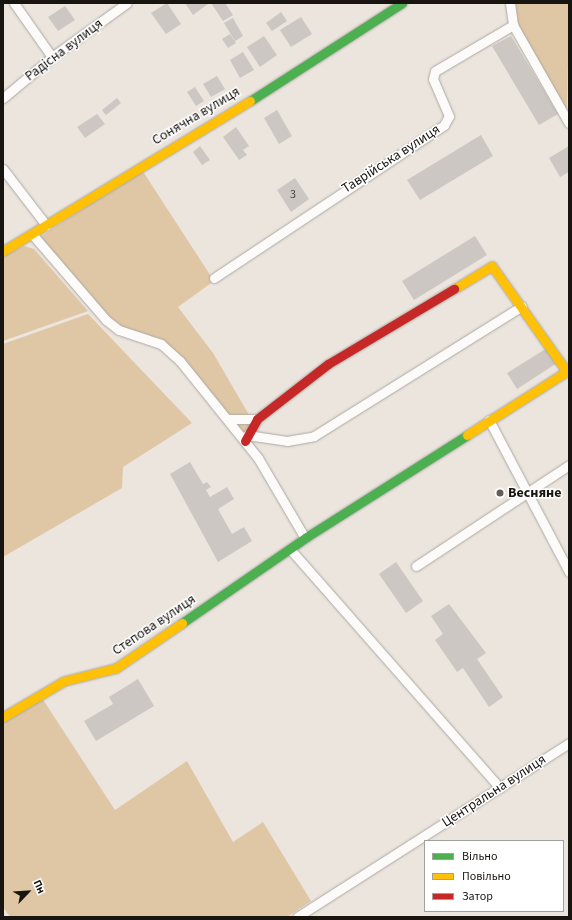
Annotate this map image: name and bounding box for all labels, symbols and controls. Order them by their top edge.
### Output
street label: Радісна вулиця [22,15,106,85]
street label: Сонячна вулиця [149,83,243,149]
street label: Таврійська вулиця [339,121,443,197]
house number: 3 [290,188,296,202]
place label: Весняне [508,485,561,501]
marker: Весняне [495,488,505,498]
street label: Степова вулиця [109,591,199,659]
street label: Центральна вулиця [439,751,549,831]
legend [424,840,564,912]
text: Вільно [462,848,498,865]
text: Повільно [462,868,511,885]
north arrow [8,872,48,912]
text: Пн [30,877,49,896]
text: Затор [462,888,493,905]

